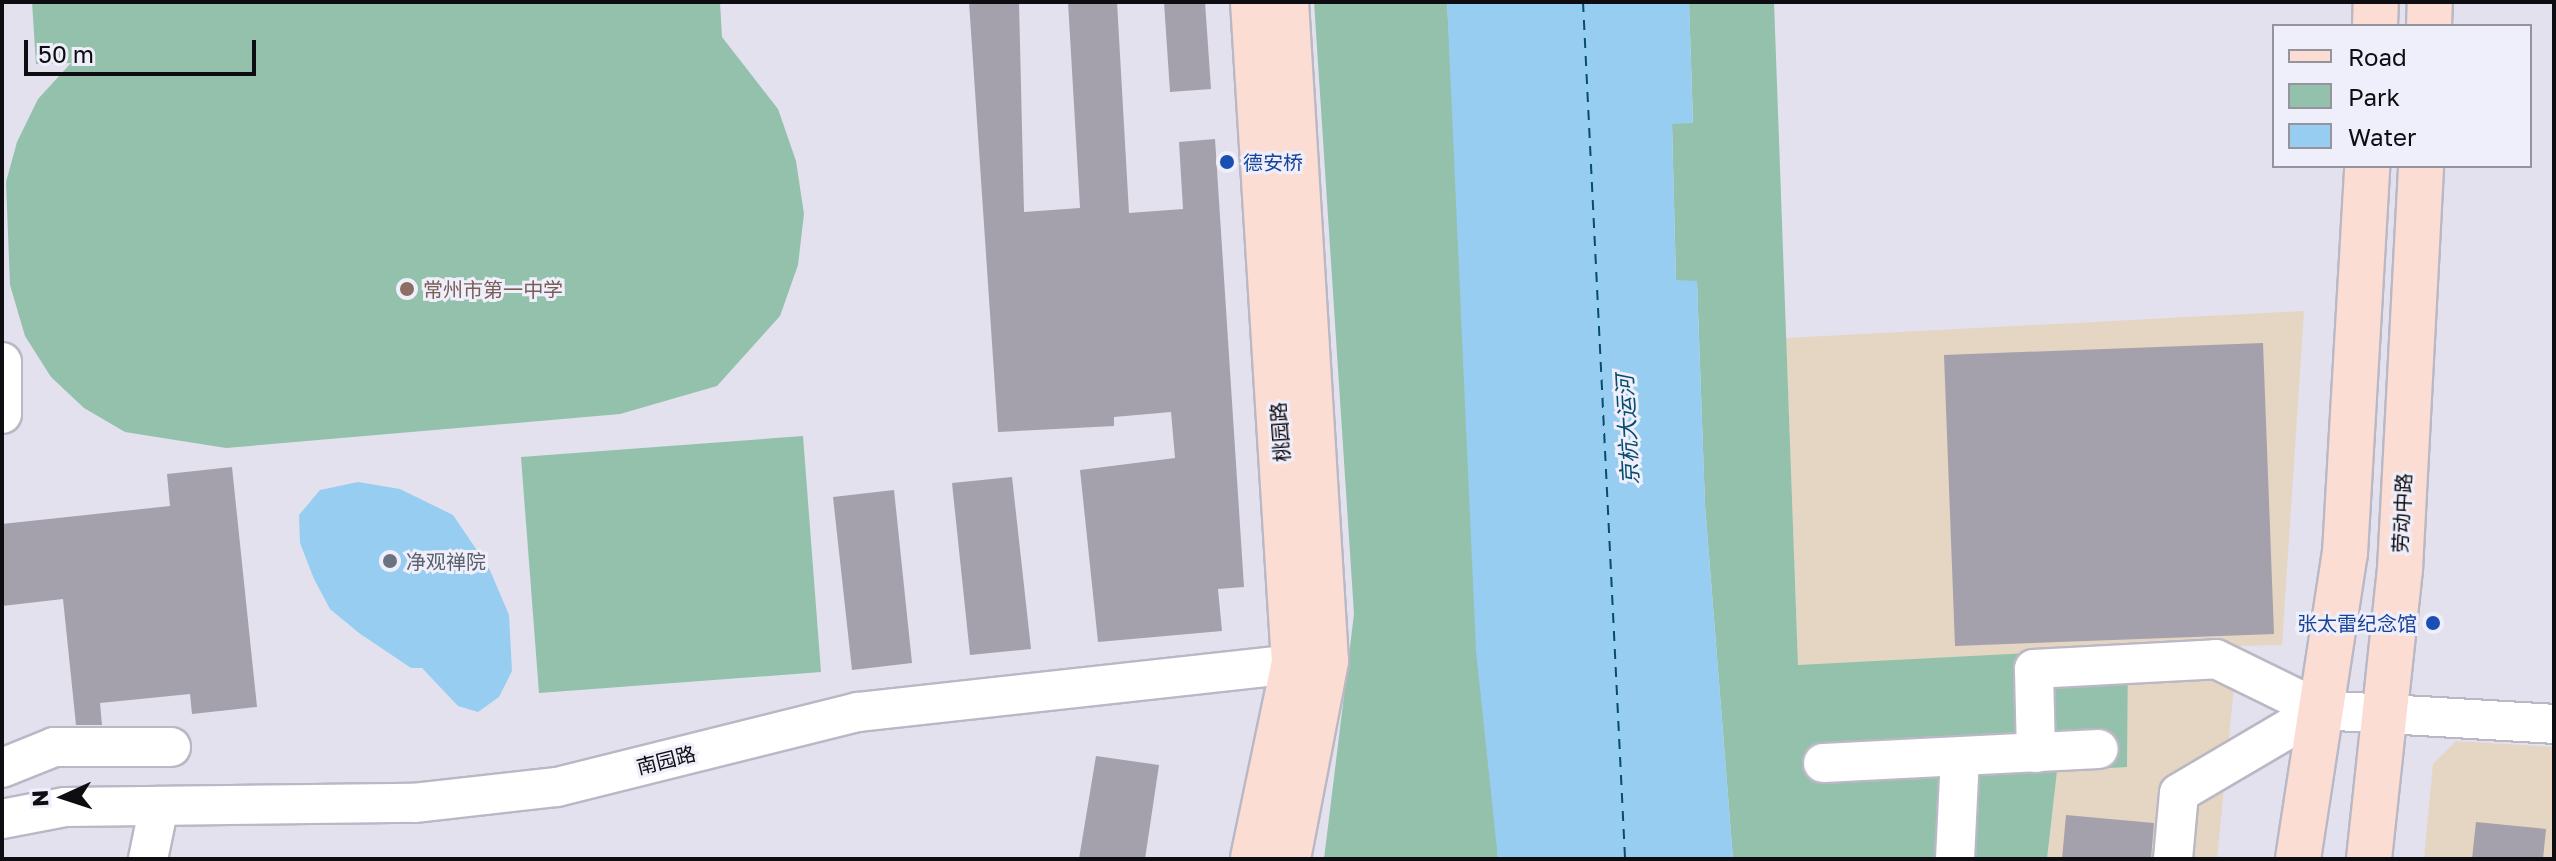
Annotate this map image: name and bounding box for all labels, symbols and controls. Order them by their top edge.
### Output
scale bar [28,24,260,74]
legend [2272,24,2532,168]
text: 50 m [38,39,94,68]
text: Road [2348,42,2407,71]
text: Park [2348,82,2400,111]
text: Water [2348,122,2416,151]
place label: 德安桥 [1243,150,1303,174]
marker: 德安桥 [1218,153,1236,171]
place label: 常州市第一中学 [423,277,563,301]
marker: 常州市第一中学 [398,280,416,298]
water label: 京杭大运河 [1611,374,1643,486]
street label: 桃园路 [1266,401,1294,463]
street label: 劳动中路 [2388,472,2416,554]
place label: 净观禅院 [406,549,486,573]
marker: 净观禅院 [381,552,399,570]
place label: 张太雷纪念馆 [2297,611,2417,635]
marker: 张太雷纪念馆 [2424,614,2442,632]
street label: 南园路 [634,741,698,779]
north arrow [24,757,104,837]
text: N [26,789,53,807]

